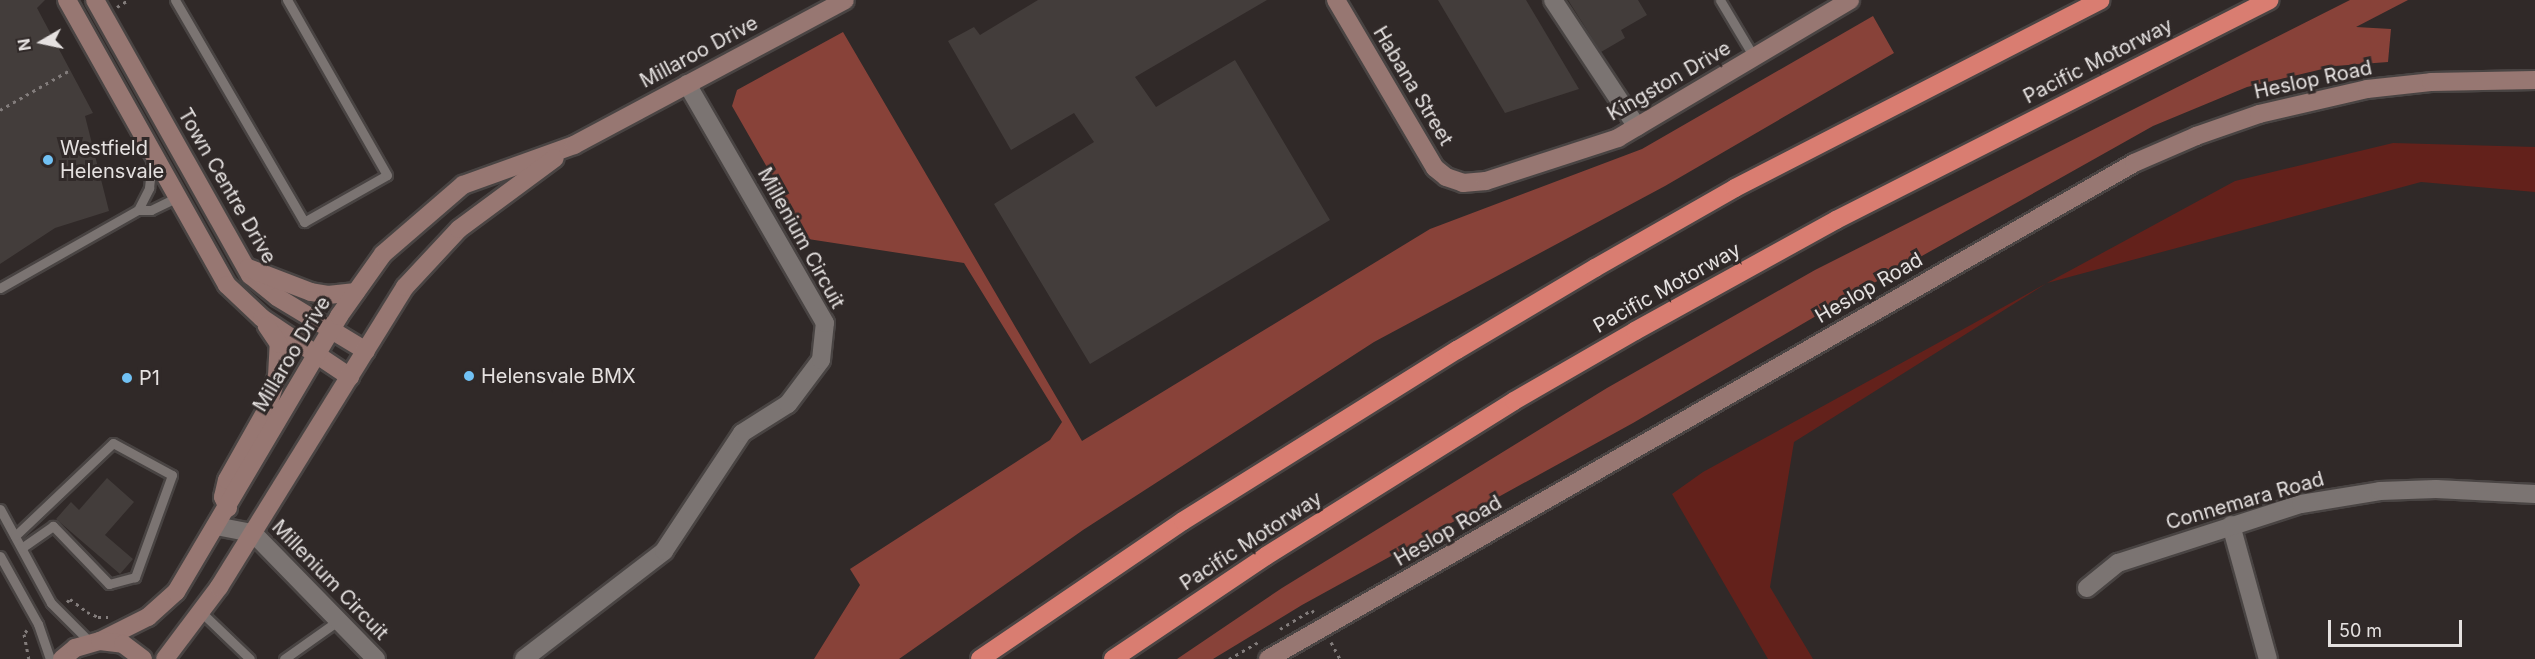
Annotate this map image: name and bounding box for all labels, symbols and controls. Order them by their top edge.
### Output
street label: Millaroo Drive [636,11,762,93]
north arrow [12,12,72,72]
street label: Pacific Motorway [2019,13,2177,109]
street label: Habana Street [1368,22,1458,150]
street label: Kingston Drive [1603,36,1735,126]
text: N [13,37,35,52]
street label: Heslop Road [2252,56,2374,104]
street label: Town Centre Drive [173,104,281,268]
place label: Westfield Helensvale [60,136,164,183]
marker: Westfield Helensvale [41,153,55,167]
street label: Millenium Circuit [752,163,850,313]
street label: Pacific Motorway [1589,238,1745,338]
street label: Heslop Road [1811,248,1927,328]
street label: Millaroo Drive [248,292,336,416]
place label: Helensvale BMX [481,364,636,388]
place label: P1 [139,366,160,390]
marker: Helensvale BMX [462,369,476,383]
marker: P1 [120,371,134,385]
street label: Connemara Road [2163,467,2327,535]
street label: Pacific Motorway [1176,486,1326,596]
street label: Heslop Road [1390,491,1506,571]
street label: Millenium Circuit [267,515,393,645]
scale bar [2331,608,2464,646]
text: 50 m [2339,620,2382,641]

